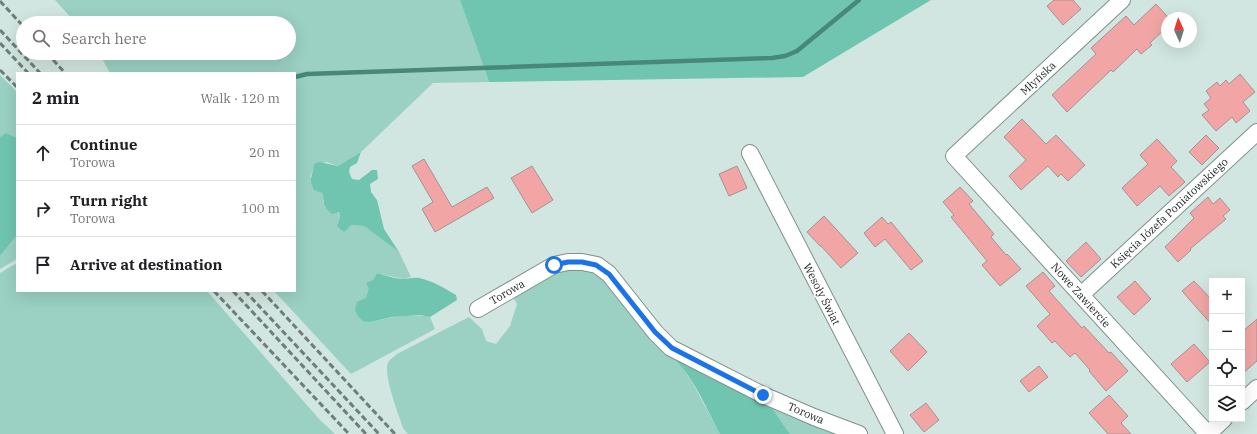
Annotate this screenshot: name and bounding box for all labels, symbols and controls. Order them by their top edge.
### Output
north arrow [1161,12,1197,48]
search box [16,16,296,60]
icon: search [30,27,52,49]
text: Search here [62,29,147,48]
street label: Młyńska [1017,58,1059,98]
text: 2 min [32,87,80,109]
text: Walk · 120 m [201,90,280,107]
text: Continue [70,135,137,154]
icon: ahead [32,142,54,164]
text: 20 m [249,144,280,161]
text: Torowa [70,154,115,171]
street label: Księcia Józefa Poniatowskiego [1107,155,1231,271]
text: Turn right [70,191,148,210]
icon: right [32,198,54,220]
text: 100 m [241,200,280,217]
text: Torowa [70,210,115,227]
icon: arrive [32,254,54,276]
text: Arrive at destination [70,255,222,274]
route start [545,256,563,274]
street label: Nowe Zawiercie [1048,260,1114,330]
street label: Wesoły Świat [800,261,844,327]
street label: Torowa [487,276,527,308]
map controls [1209,278,1245,422]
button: + [1209,278,1245,314]
button: − [1209,314,1245,350]
button: locate [1209,350,1245,386]
route end [754,386,772,404]
button: layers [1209,386,1245,422]
street label: Torowa [786,399,826,427]

